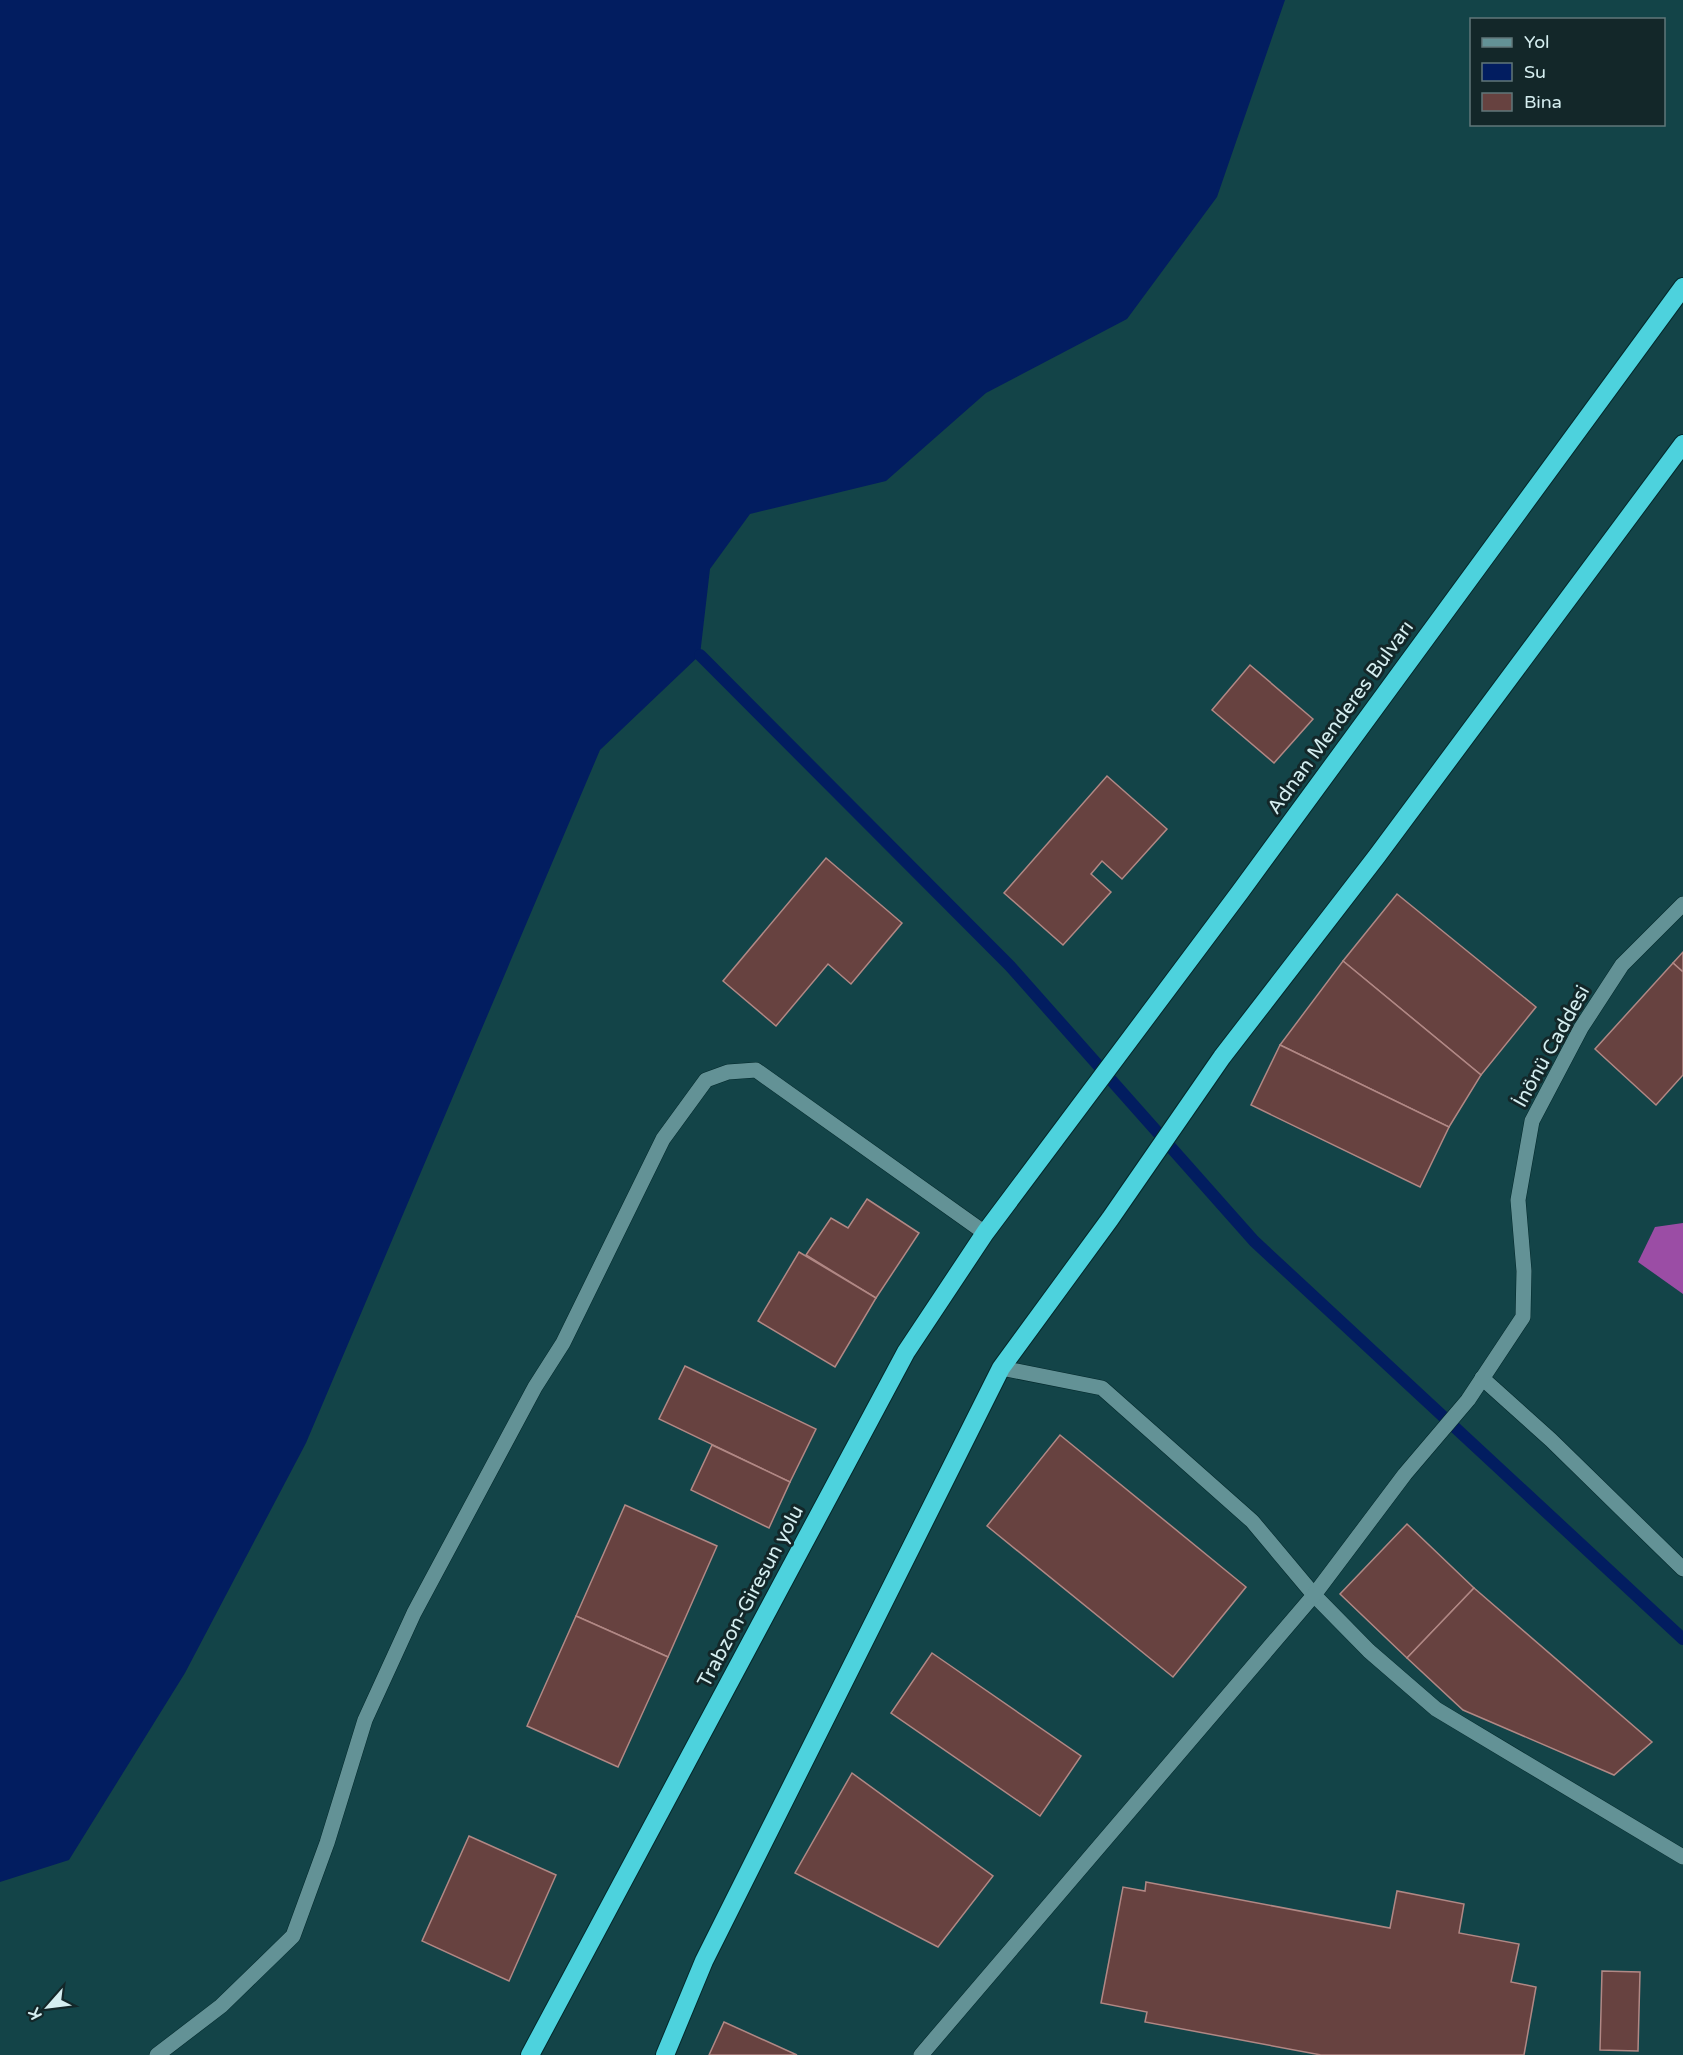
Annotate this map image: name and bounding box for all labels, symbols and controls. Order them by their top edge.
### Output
legend [1470,18,1665,126]
text: Yol [1524,31,1550,53]
text: Su [1524,61,1546,83]
text: Bina [1524,91,1562,113]
street label: Adnan Menderes Bulvarı [1263,616,1419,819]
street label: İnönü Caddesi [1509,981,1595,1112]
street label: Trabzon-Giresun yolu [693,1501,809,1692]
north arrow [18,1977,78,2037]
text: K [24,2004,47,2023]

